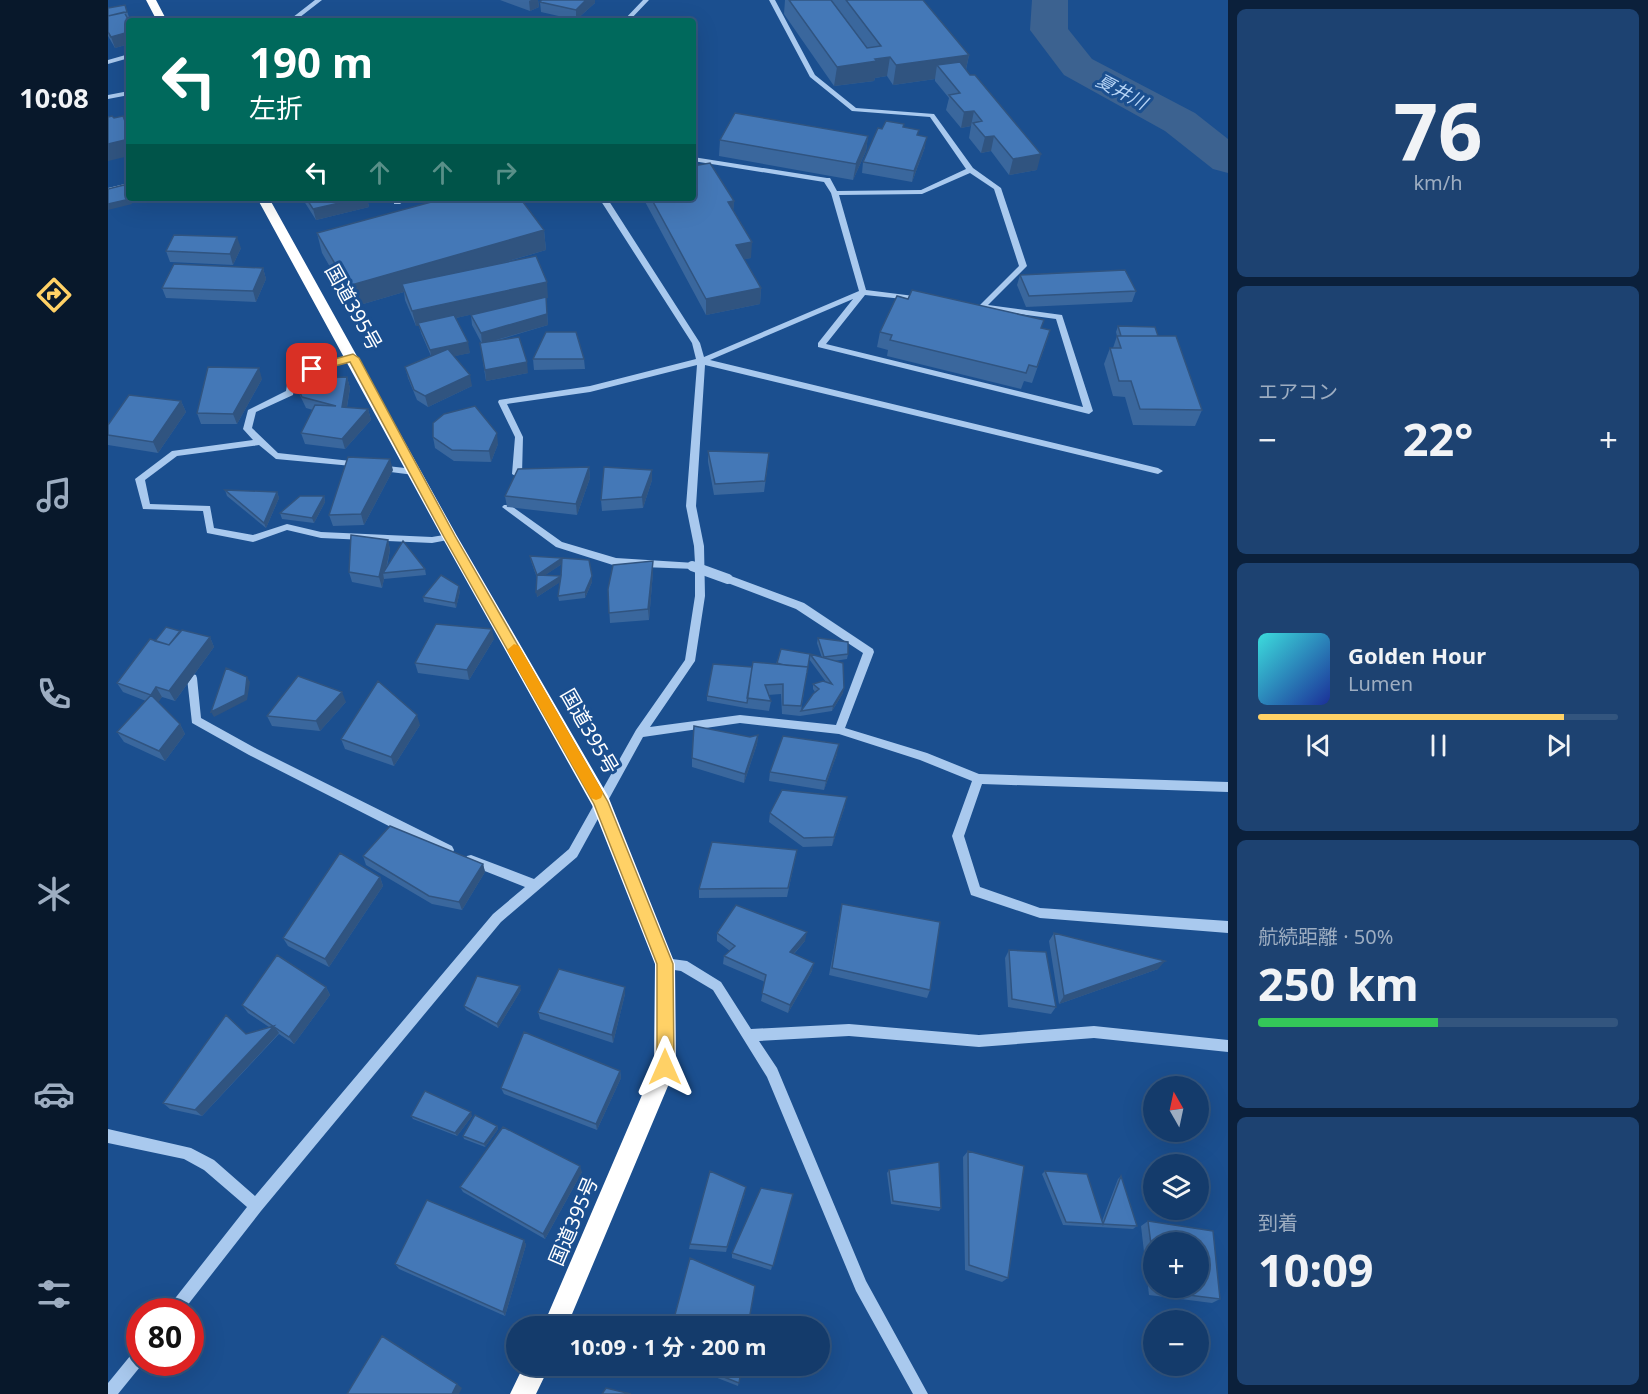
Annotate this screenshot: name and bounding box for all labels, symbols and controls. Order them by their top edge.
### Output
text: 190 m [249,33,373,90]
icon: left [150,42,228,120]
water label: 夏井川 [1093,68,1153,115]
text: 76 [1393,77,1483,183]
text: 10:08 [19,79,89,116]
text: 左折 [249,89,303,126]
icon: left [300,156,333,189]
icon: ahead [363,156,396,189]
icon: ahead [426,156,459,189]
icon: right [489,156,522,189]
text: km/h [1413,169,1463,196]
street label: 国道395号 [319,259,389,355]
icon: directions [33,274,75,316]
pin [286,343,337,394]
icon: arrive [295,352,328,385]
text: エアコン [1258,378,1338,405]
text: 22° [1403,408,1473,469]
text: − [1258,417,1277,462]
text: + [1599,417,1618,462]
icon: music [33,474,75,516]
text: Golden Hour [1348,640,1486,670]
text: Lumen [1348,670,1413,697]
icon: phone [33,673,75,715]
street label: 国道395号 [555,683,625,779]
icon: previous [1302,729,1335,762]
icon: pause [1422,729,1455,762]
icon: next [1542,729,1575,762]
icon: climate [33,873,75,915]
text: 航続距離 · 50% [1258,923,1393,950]
text: 250 km [1258,953,1419,1014]
position arrow [633,1035,697,1099]
icon: car [33,1073,75,1115]
north arrow [1143,1076,1209,1142]
map controls [1143,1076,1209,1376]
button: layers [1143,1154,1209,1220]
street label: 国道395号 [542,1172,604,1270]
text: 到着 [1258,1209,1298,1236]
button: + [1143,1232,1209,1298]
text: 10:09 [1258,1239,1374,1300]
icon: filters [33,1273,75,1315]
speed limit sign: 80 [126,1298,204,1376]
button: − [1143,1310,1209,1376]
text: 10:09 · 1 分 · 200 m [570,1331,767,1361]

